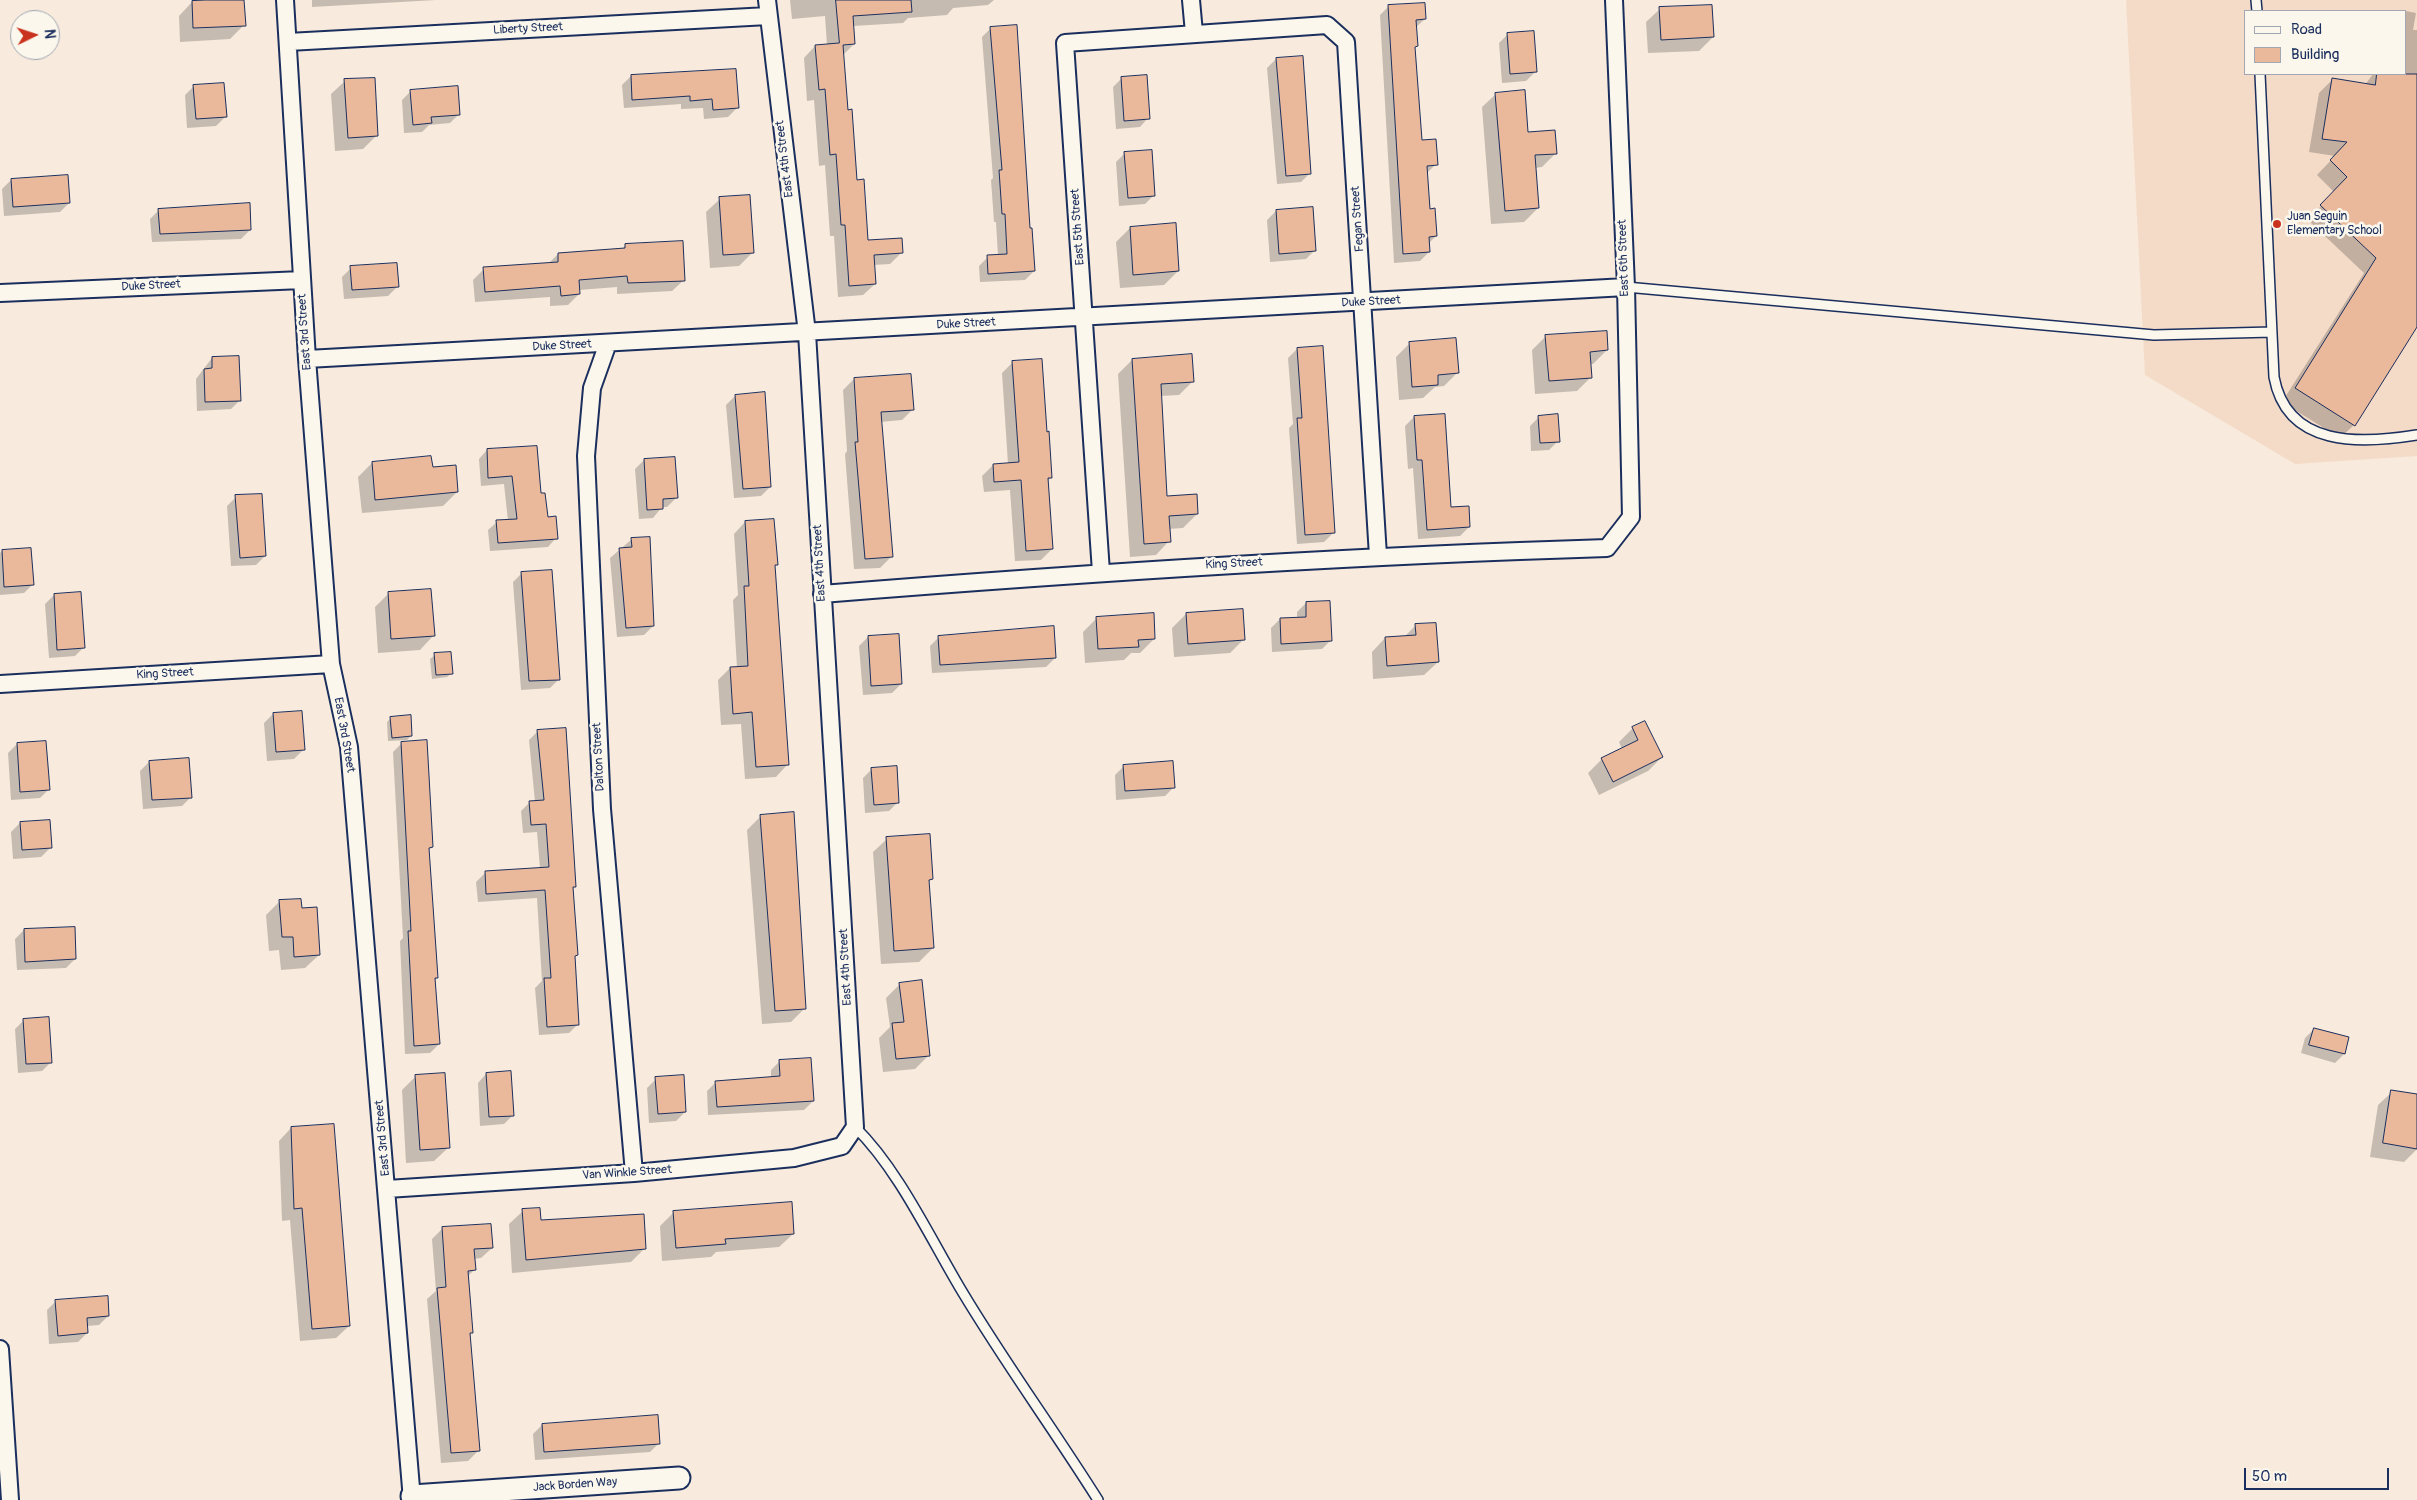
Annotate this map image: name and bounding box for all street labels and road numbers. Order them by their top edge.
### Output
street label: Liberty Street [493,20,563,38]
street label: East 4th Street [773,120,797,198]
street label: Fegan Street [1349,186,1367,252]
street label: East 5th Street [1068,188,1088,266]
street label: East 6th Street [1615,219,1633,297]
street label: Duke Street [121,277,181,295]
street label: East 3rd Street [295,293,315,371]
street label: Duke Street [1341,293,1401,311]
street label: Duke Street [936,315,996,333]
street label: Duke Street [532,337,592,355]
street label: East 4th Street [811,524,829,602]
street label: King Street [1205,555,1263,573]
street label: King Street [136,665,194,683]
street label: East 3rd Street [330,696,358,774]
street label: Dalton Street [590,722,608,792]
street label: East 4th Street [837,928,855,1006]
street label: East 3rd Street [372,1099,394,1177]
street label: Van Winkle Street [582,1163,672,1183]
street label: Jack Borden Way [532,1475,618,1495]

